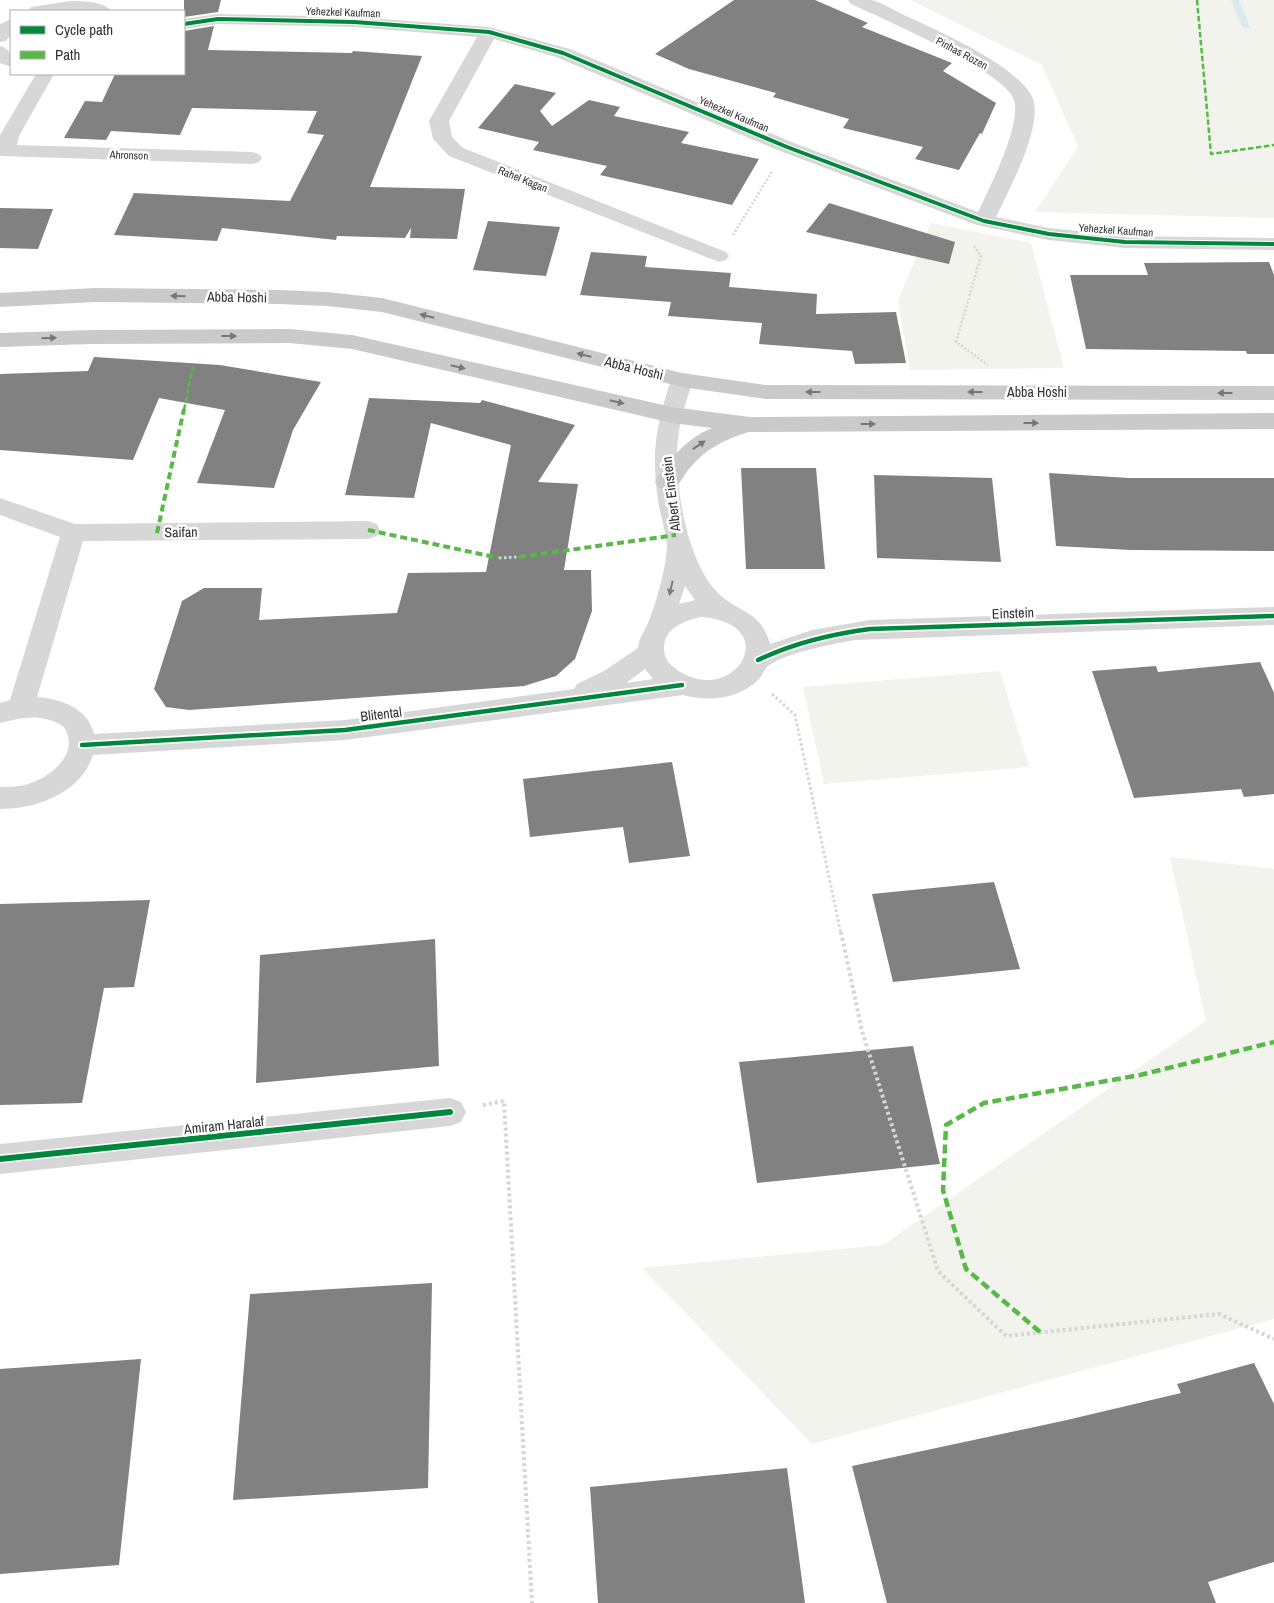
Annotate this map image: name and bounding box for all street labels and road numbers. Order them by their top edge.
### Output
street label: Yehezkel Kaufman [305,4,381,20]
street label: Pinhas Rozen [934,34,990,72]
street label: Yehezkel Kaufman [697,93,771,135]
street label: Ahronson [108,147,149,163]
street label: Rahel Kagan [496,163,550,195]
street label: Yehezkel Kaufman [1078,220,1154,240]
street label: Abba Hoshi [206,287,267,307]
street label: Abba Hoshi [602,352,665,384]
street label: Abba Hoshi [1006,383,1067,401]
street label: Albert Einstein [657,456,685,533]
street label: Saifan [164,523,198,541]
street label: Einstein [992,603,1034,623]
street label: Blitental [359,703,403,725]
street label: Amiram Haralaf [182,1112,266,1138]

